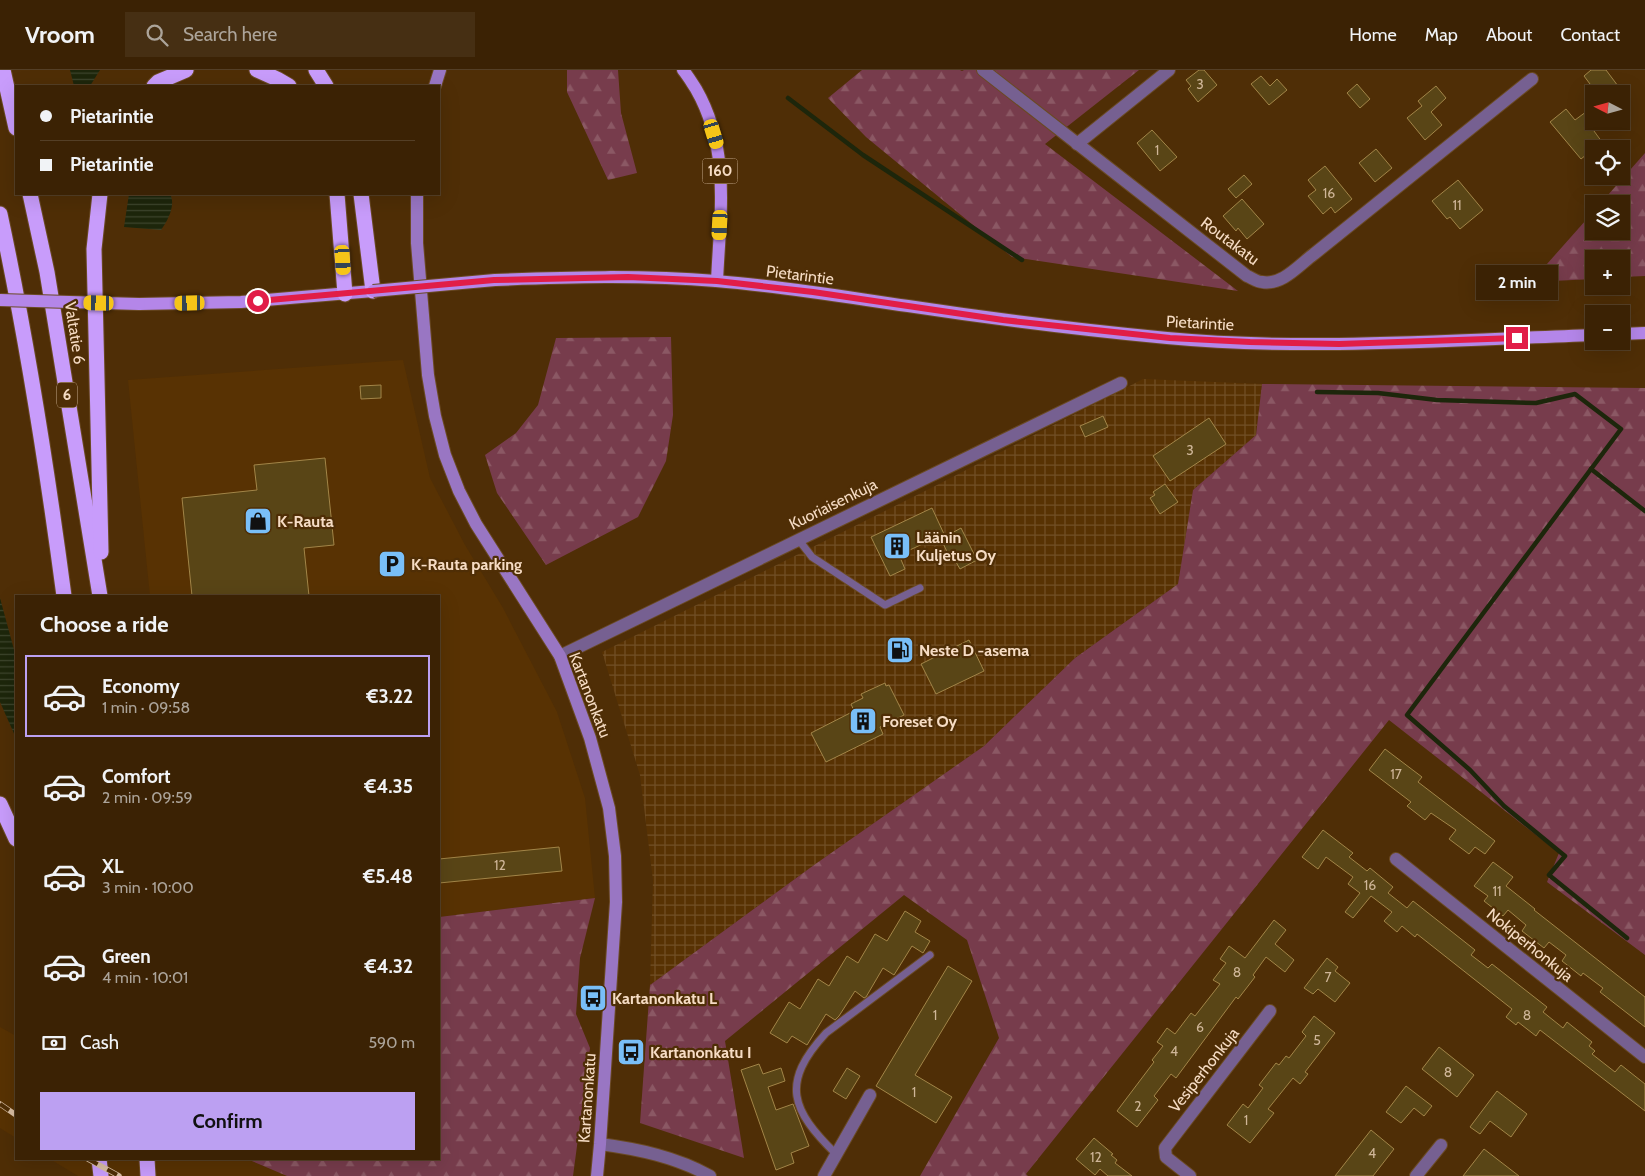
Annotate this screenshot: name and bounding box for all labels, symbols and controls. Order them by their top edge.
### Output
search box [125,12,475,57]
text: Vroom [25,20,95,49]
icon: search [143,21,171,49]
text: Search here [183,23,277,46]
text: Home [1349,24,1397,46]
text: Map [1425,24,1458,46]
text: About [1486,24,1532,46]
text: Contact [1560,24,1620,46]
house number: 3 [1196,75,1204,93]
north arrow [1585,85,1630,130]
map controls [1585,85,1630,350]
text: Pietarintie [70,105,154,128]
car [702,117,725,151]
button: locate [1585,140,1630,185]
house number: 1 [1155,141,1159,159]
text: Pietarintie [70,153,154,176]
road number: 160 [702,158,738,184]
house number: 16 [1323,184,1335,202]
button: layers [1585,195,1630,240]
house number: 11 [1452,196,1462,214]
car [711,210,728,240]
street label: Routakatu [1197,213,1263,269]
car [334,245,351,275]
button: + [1585,250,1630,295]
street label: Pietarintie [765,261,835,289]
callout: 2 min [1476,266,1558,300]
text: 2 min [1498,273,1536,292]
route start [247,290,269,312]
car [83,295,114,311]
car [174,295,205,311]
street label: Valtatie 6 [61,300,89,366]
button: − [1585,305,1630,350]
street label: Pietarintie [1166,312,1234,334]
route end [1506,327,1528,349]
road number: 6 [57,382,77,408]
house number: 3 [1186,441,1194,459]
street label: Kuoriaisenkuja [786,474,880,534]
shop icon: K-Rauta [243,506,273,536]
place label: K-Rauta [277,512,334,531]
place label: Läänin Kuljetus Oy [916,528,997,565]
building icon: Läänin Kuljetus Oy [882,531,912,561]
parking icon: K-Rauta parking [377,549,407,579]
place label: K-Rauta parking [411,555,522,574]
text: Choose a ride [40,611,169,638]
fuel station icon: Neste D -asema [885,635,915,665]
place label: Neste D -asema [919,641,1029,660]
street label: Kartanonkatu [565,650,615,740]
icon: car [42,674,87,719]
text: Economy [102,675,180,698]
text: €3.22 [366,685,413,708]
text: 1 min · 09:58 [102,698,190,717]
building icon: Foreset Oy [848,706,878,736]
place label: Foreset Oy [882,712,958,731]
icon: car [42,764,87,809]
text: Comfort [102,765,171,788]
house number: 17 [1390,765,1402,783]
text: €4.35 [364,775,413,798]
text: 2 min · 09:59 [102,788,193,807]
icon: car [42,854,87,899]
text: XL [102,855,123,878]
house number: 12 [494,856,506,874]
text: €5.48 [363,865,413,888]
house number: 16 [1364,876,1376,894]
text: 3 min · 10:00 [102,878,194,897]
house number: 11 [1492,882,1502,900]
street label: Nokiperhonkuja [1483,904,1577,986]
icon: car [42,944,87,989]
text: Green [102,945,151,968]
text: €4.32 [365,955,413,978]
house number: 8 [1233,963,1241,981]
text: 4 min · 10:01 [102,968,188,987]
house number: 7 [1324,968,1332,986]
bus stop icon: Kartanonkatu L [578,983,608,1013]
place label: Kartanonkatu L [612,989,717,1008]
house number: 1 [933,1006,937,1024]
house number: 8 [1523,1006,1531,1024]
house number: 6 [1196,1018,1204,1036]
street label: Vesiperhonkuja [1165,1024,1243,1116]
icon: cash [40,1029,68,1057]
text: Cash [80,1031,119,1054]
house number: 5 [1313,1031,1321,1049]
text: 590 m [368,1033,415,1052]
bus stop icon: Kartanonkatu I [616,1037,646,1067]
house number: 4 [1170,1042,1178,1060]
place label: Kartanonkatu I [650,1043,751,1062]
street label: Kartanonkatu [574,1052,600,1144]
house number: 8 [1444,1063,1452,1081]
house number: 1 [912,1083,916,1101]
button: Confirm [40,1092,415,1150]
house number: 2 [1134,1097,1142,1115]
house number: 1 [1244,1111,1248,1129]
house number: 4 [1368,1144,1376,1162]
house number: 12 [1090,1148,1102,1166]

